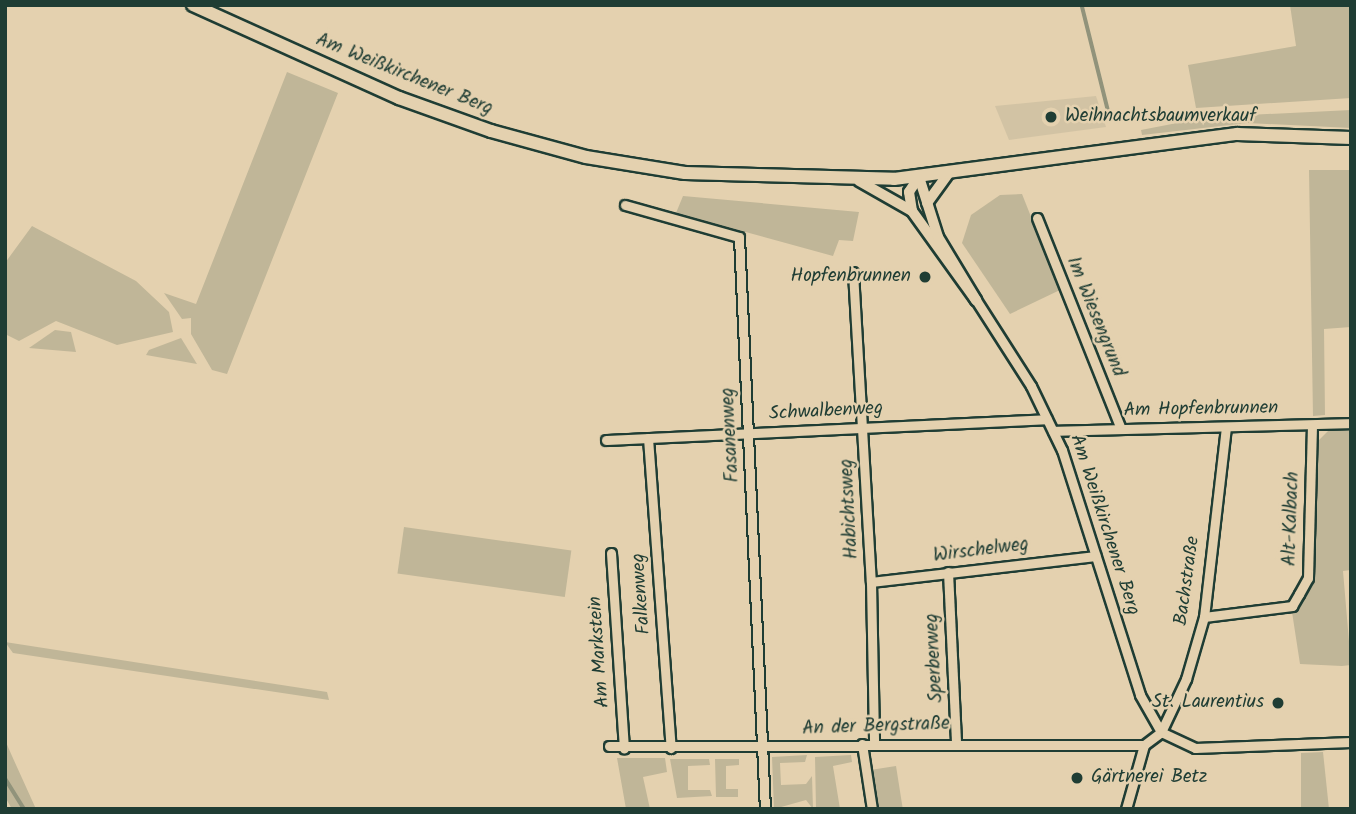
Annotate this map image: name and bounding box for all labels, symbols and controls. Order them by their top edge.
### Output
street label: Am Weißkirchener Berg [312,29,496,121]
place label: Weihnachtsbaumverkauf [1065,106,1256,128]
marker: Weihnachtsbaumverkauf [1043,109,1059,125]
street label: Im Wiesengrund [1061,254,1129,380]
place label: Hopfenbrunnen [790,266,911,288]
marker: Hopfenbrunnen [917,269,933,285]
street label: Fasanenweg [717,387,745,483]
street label: Am Hopfenbrunnen [1123,397,1279,423]
street label: Schwalbenweg [768,398,884,426]
street label: Am Weißkirchener Berg [1064,432,1144,618]
street label: Habichtsweg [836,458,864,560]
street label: Alt-Kalbach [1279,471,1305,567]
street label: Wirschelweg [932,534,1030,568]
street label: Bachstraße [1170,535,1206,627]
street label: Falkenweg [628,553,656,635]
street label: Am Markstein [585,595,615,709]
street label: Sperberweg [921,613,949,703]
place label: St. Laurentius [1152,692,1264,714]
marker: St. Laurentius [1270,695,1286,711]
street label: An der Bergstraße [802,713,950,741]
place label: Gärtnerei Betz [1091,767,1207,789]
marker: Gärtnerei Betz [1069,770,1085,786]

